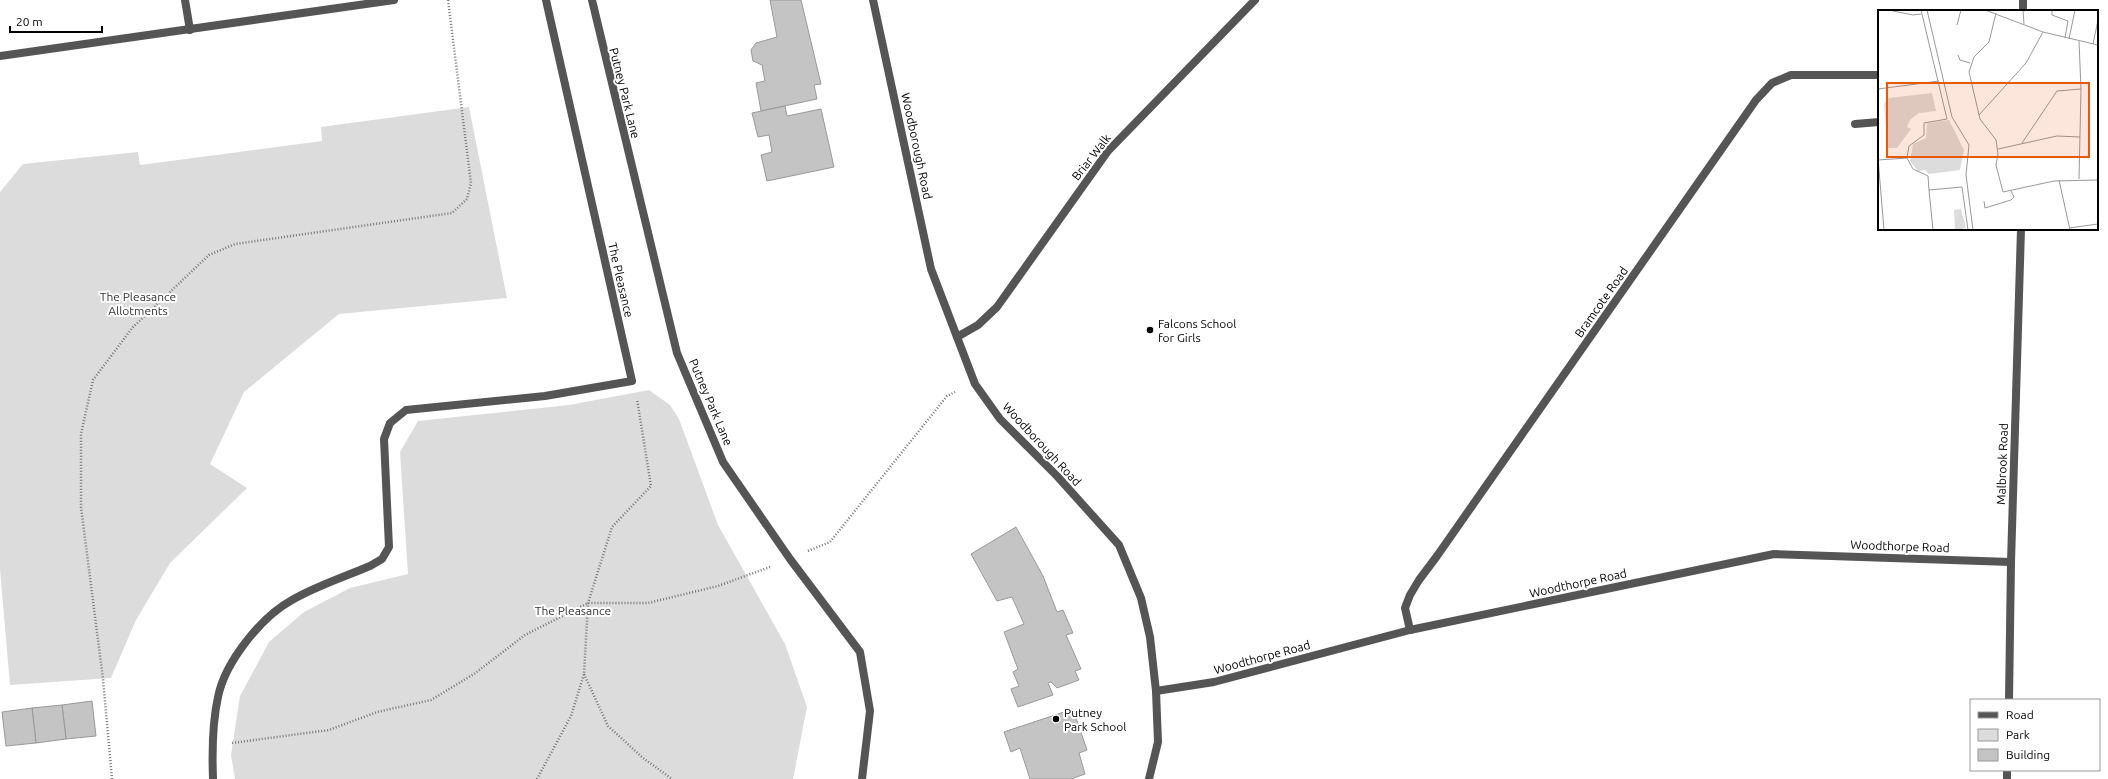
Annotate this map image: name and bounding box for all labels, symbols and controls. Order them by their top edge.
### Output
scale bar [10,8,102,34]
inset map [1878,10,2098,230]
text: 20 m [16,15,43,28]
street label: Putney Park Lane [607,46,643,140]
street label: Woodborough Road [899,92,935,200]
street label: Briar Walk [1069,131,1113,183]
street label: The Pleasance [606,241,636,319]
street label: Bramcote Road [1572,264,1630,340]
park label: The Pleasance Allotments [100,290,176,317]
place label: Falcons School for Girls [1158,317,1236,344]
marker: Falcons School for Girls [1145,325,1155,335]
street label: Putney Park Lane [687,357,735,447]
street label: Woodborough Road [1000,400,1084,488]
street label: Malbrook Road [1994,423,2010,505]
street label: Woodthorpe Road [1850,538,1950,554]
street label: Woodthorpe Road [1528,566,1628,600]
park label: The Pleasance [535,604,611,617]
street label: Woodthorpe Road [1212,638,1312,676]
legend [1970,699,2100,771]
place label: Putney Park School [1064,706,1127,733]
text: Road [2006,708,2034,721]
marker: Putney Park School [1051,714,1061,724]
text: Park [2006,728,2030,741]
text: Building [2006,748,2050,761]

